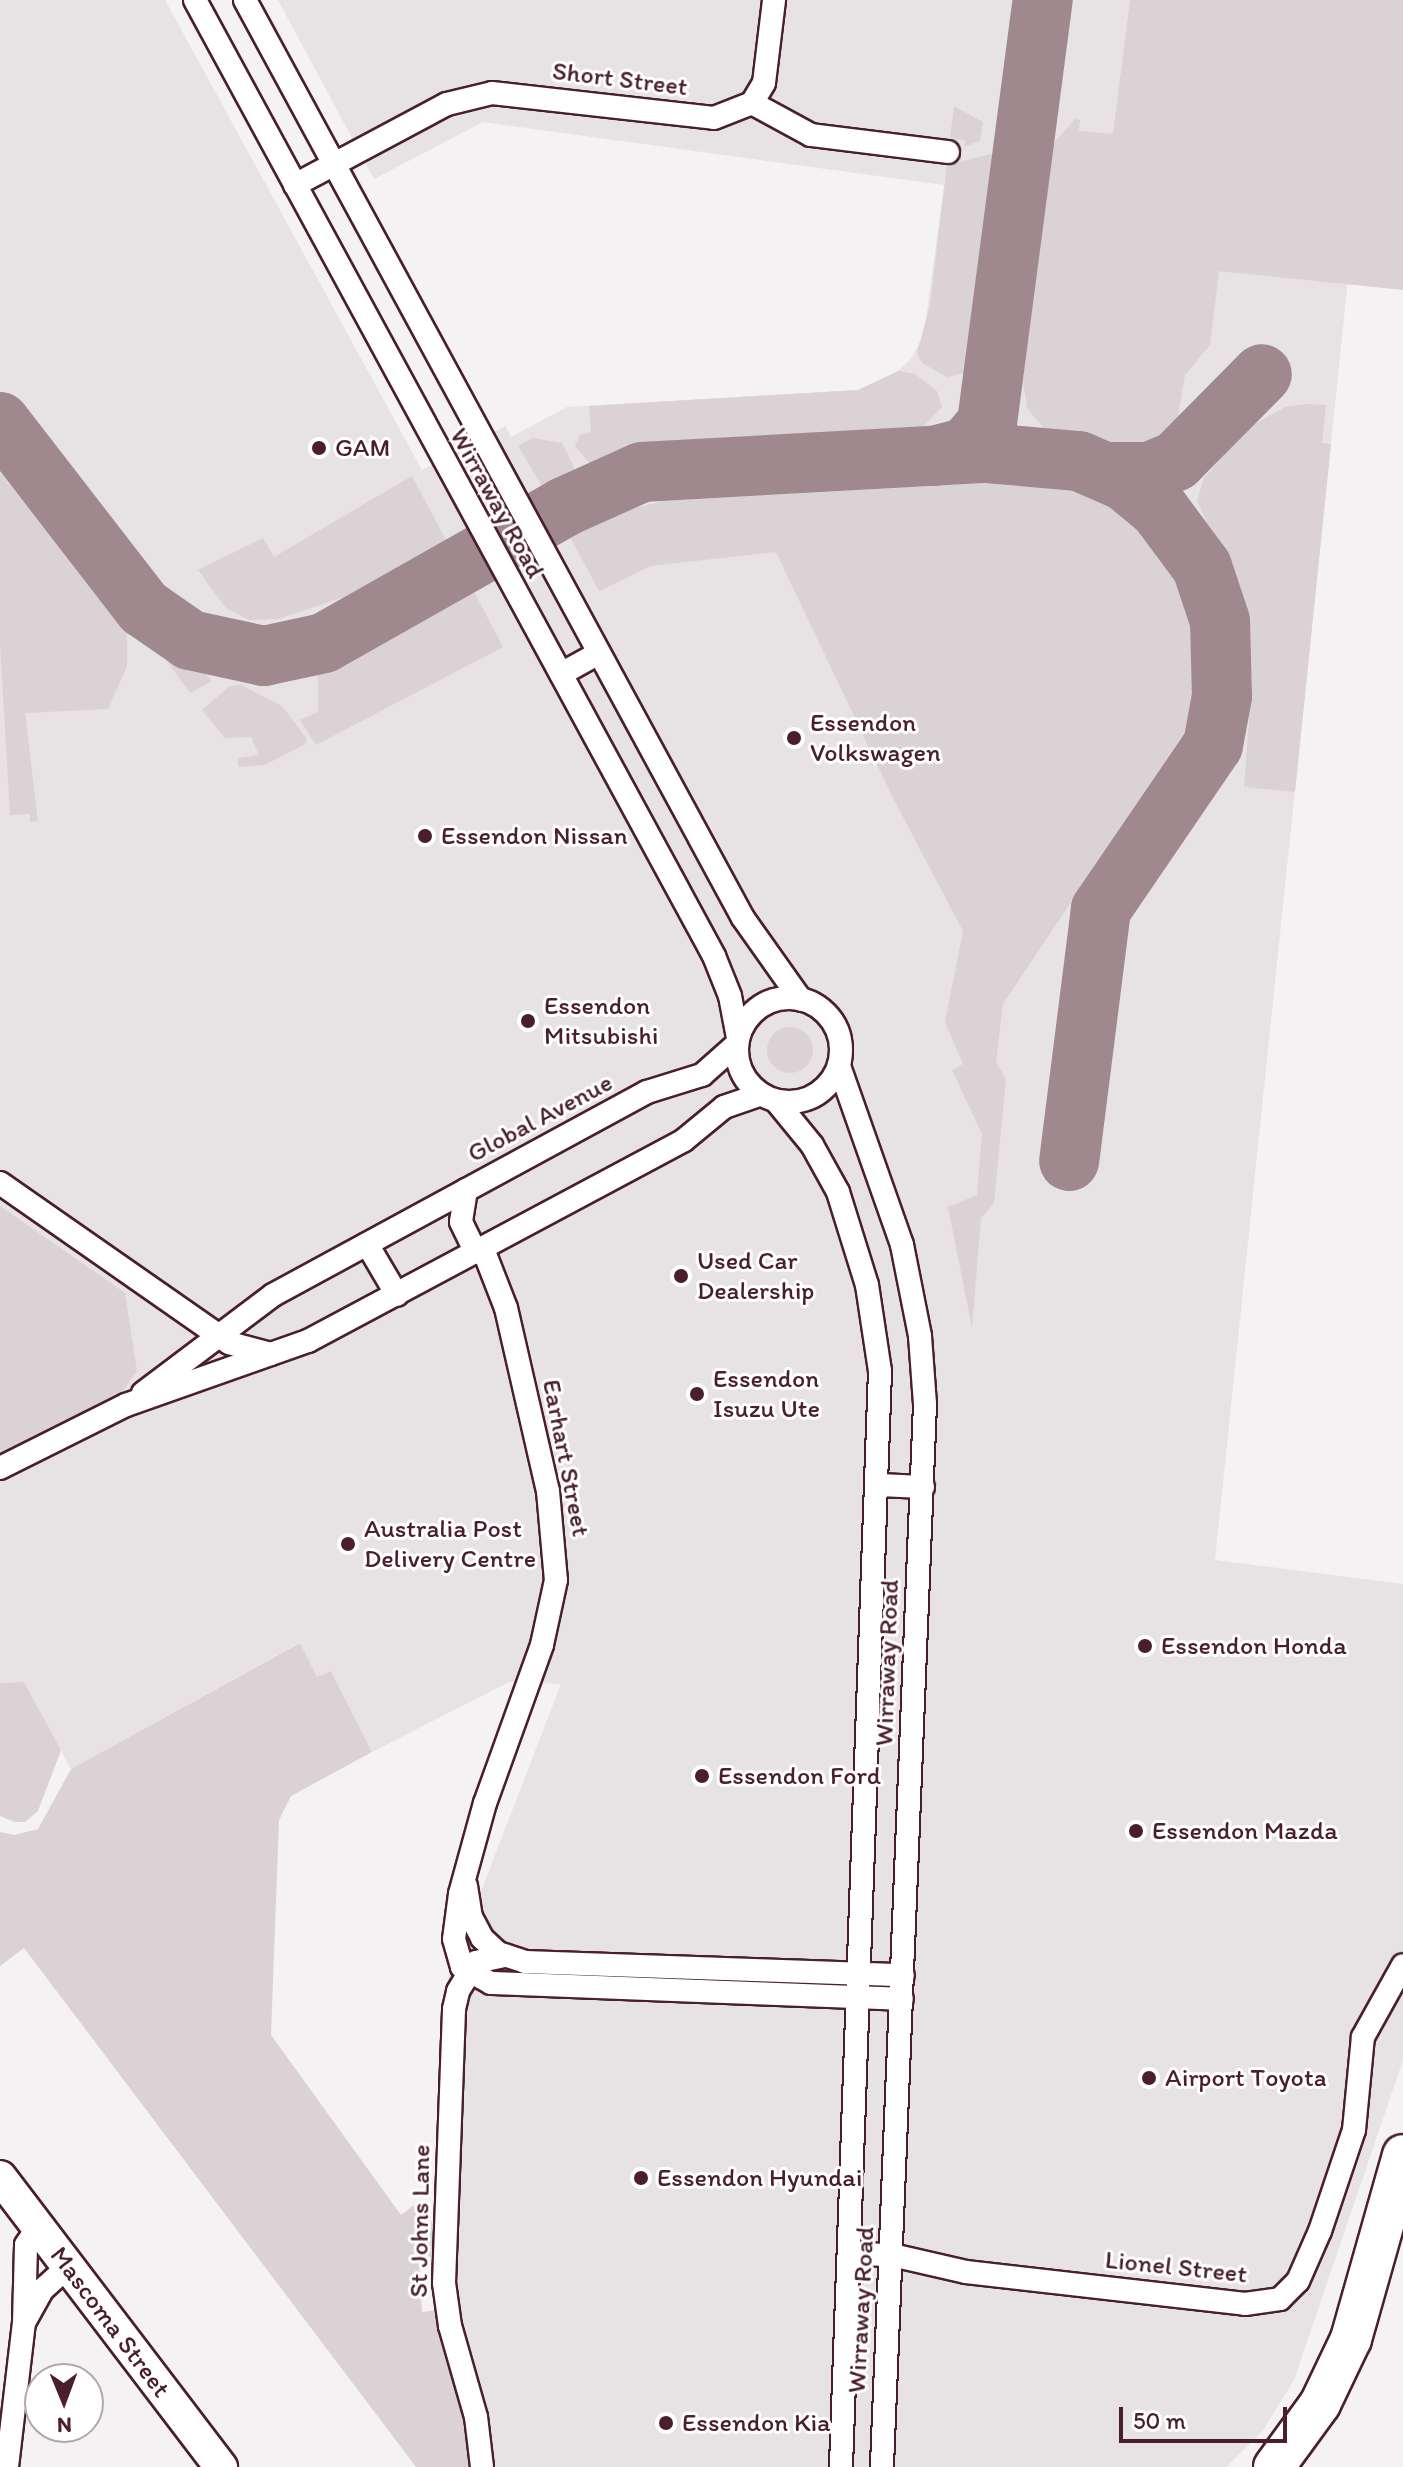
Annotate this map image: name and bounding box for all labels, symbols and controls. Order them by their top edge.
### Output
street label: Short Street [551,55,689,103]
street label: Wirraway Road [443,422,551,584]
place label: GAM [335,432,390,464]
marker: GAM [310,439,328,457]
place label: Essendon Volkswagen [810,707,941,768]
marker: Essendon Volkswagen [785,729,803,747]
place label: Essendon Nissan [441,820,628,852]
marker: Essendon Nissan [416,827,434,845]
place label: Essendon Mitsubishi [544,990,658,1052]
marker: Essendon Mitsubishi [519,1012,537,1030]
street label: Global Avenue [462,1067,618,1169]
place label: Used Car Dealership [697,1245,814,1306]
marker: Used Car Dealership [672,1267,690,1285]
place label: Essendon Isuzu Ute [713,1363,820,1424]
street label: Earhart Street [536,1377,596,1539]
marker: Essendon Isuzu Ute [688,1385,706,1403]
place label: Australia Post Delivery Centre [364,1513,537,1574]
marker: Australia Post Delivery Centre [339,1535,357,1553]
street label: Wirraway Road [868,1579,906,1747]
place label: Essendon Honda [1161,1630,1346,1662]
marker: Essendon Honda [1136,1637,1154,1655]
place label: Essendon Ford [718,1760,880,1792]
marker: Essendon Ford [693,1767,711,1785]
place label: Essendon Mazda [1152,1815,1337,1847]
marker: Essendon Mazda [1127,1822,1145,1840]
place label: Airport Toyota [1165,2062,1325,2094]
marker: Airport Toyota [1140,2069,1158,2087]
street label: St Johns Lane [403,2143,437,2299]
place label: Essendon Hyundai [657,2162,861,2194]
marker: Essendon Hyundai [632,2169,650,2187]
street label: Wirraway Road [841,2226,881,2394]
street label: Mascoma Street [43,2241,177,2403]
street label: Lionel Street [1104,2244,1248,2290]
north arrow [24,2363,104,2443]
scale bar [1123,2391,1291,2441]
text: 50 m [1133,2406,1186,2435]
place label: Essendon Kia [682,2407,830,2439]
text: N [57,2412,72,2439]
marker: Essendon Kia [657,2414,675,2432]

